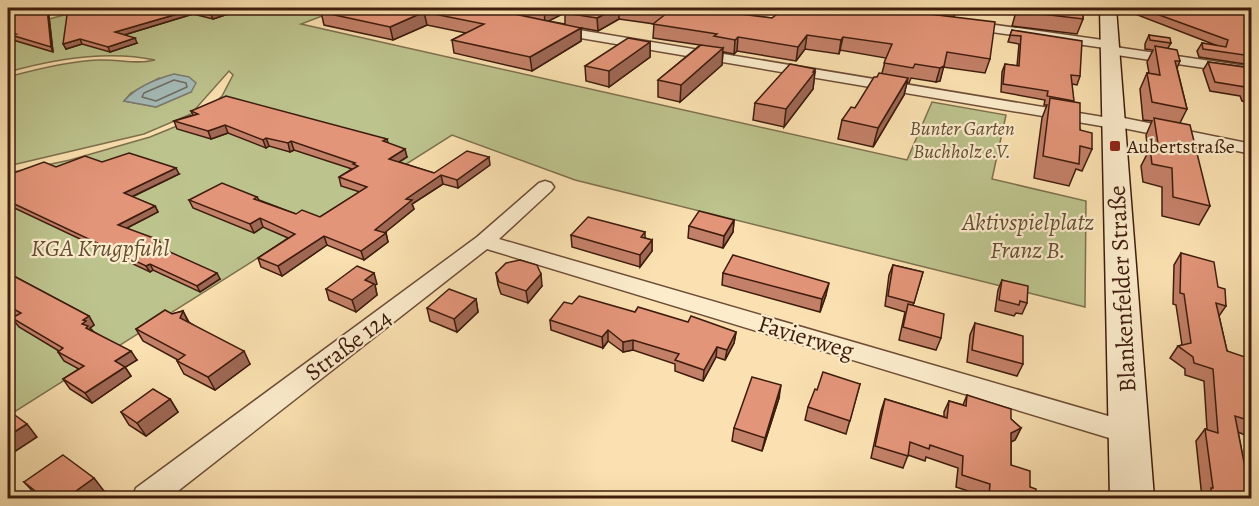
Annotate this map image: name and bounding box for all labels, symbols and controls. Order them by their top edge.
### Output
park label: Bunter Garten Buchholz e.V. [909,115,1015,165]
place label: Aubertstraße [1126,133,1235,160]
marker: Aubertstraße [1108,139,1122,153]
street label: Blankenfelder Straße [1101,185,1143,393]
park label: Aktivspielplatz Franz B. [960,206,1094,266]
park label: KGA Krugpfuhl [31,232,169,264]
street label: Straße 124 [298,302,398,388]
street label: Favierweg [754,307,858,367]

